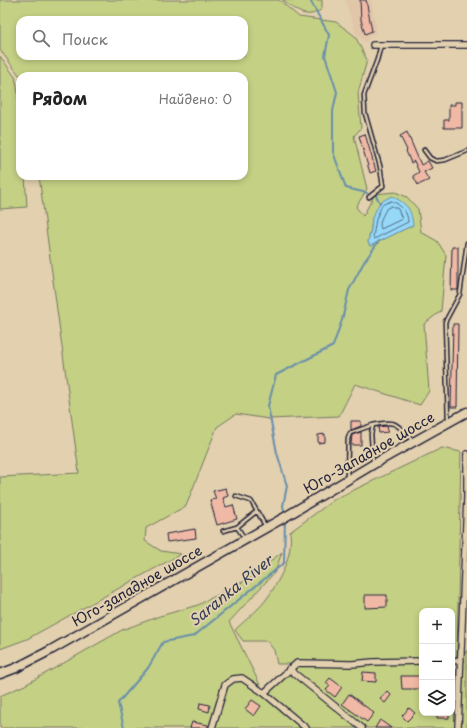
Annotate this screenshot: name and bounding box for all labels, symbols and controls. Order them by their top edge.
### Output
search box [16,16,248,60]
icon: search [30,27,52,49]
text: Поиск [62,27,108,50]
text: Рядом [32,85,87,111]
text: Найдено: 0 [159,89,232,108]
street label: Юго-Западное шоссе [299,406,438,499]
street label: Юго-западное шоссе [68,540,206,631]
water label: Saranka River [183,547,279,631]
map controls [419,608,455,716]
button: + [419,608,455,644]
button: − [419,644,455,680]
button: layers [419,680,455,716]

